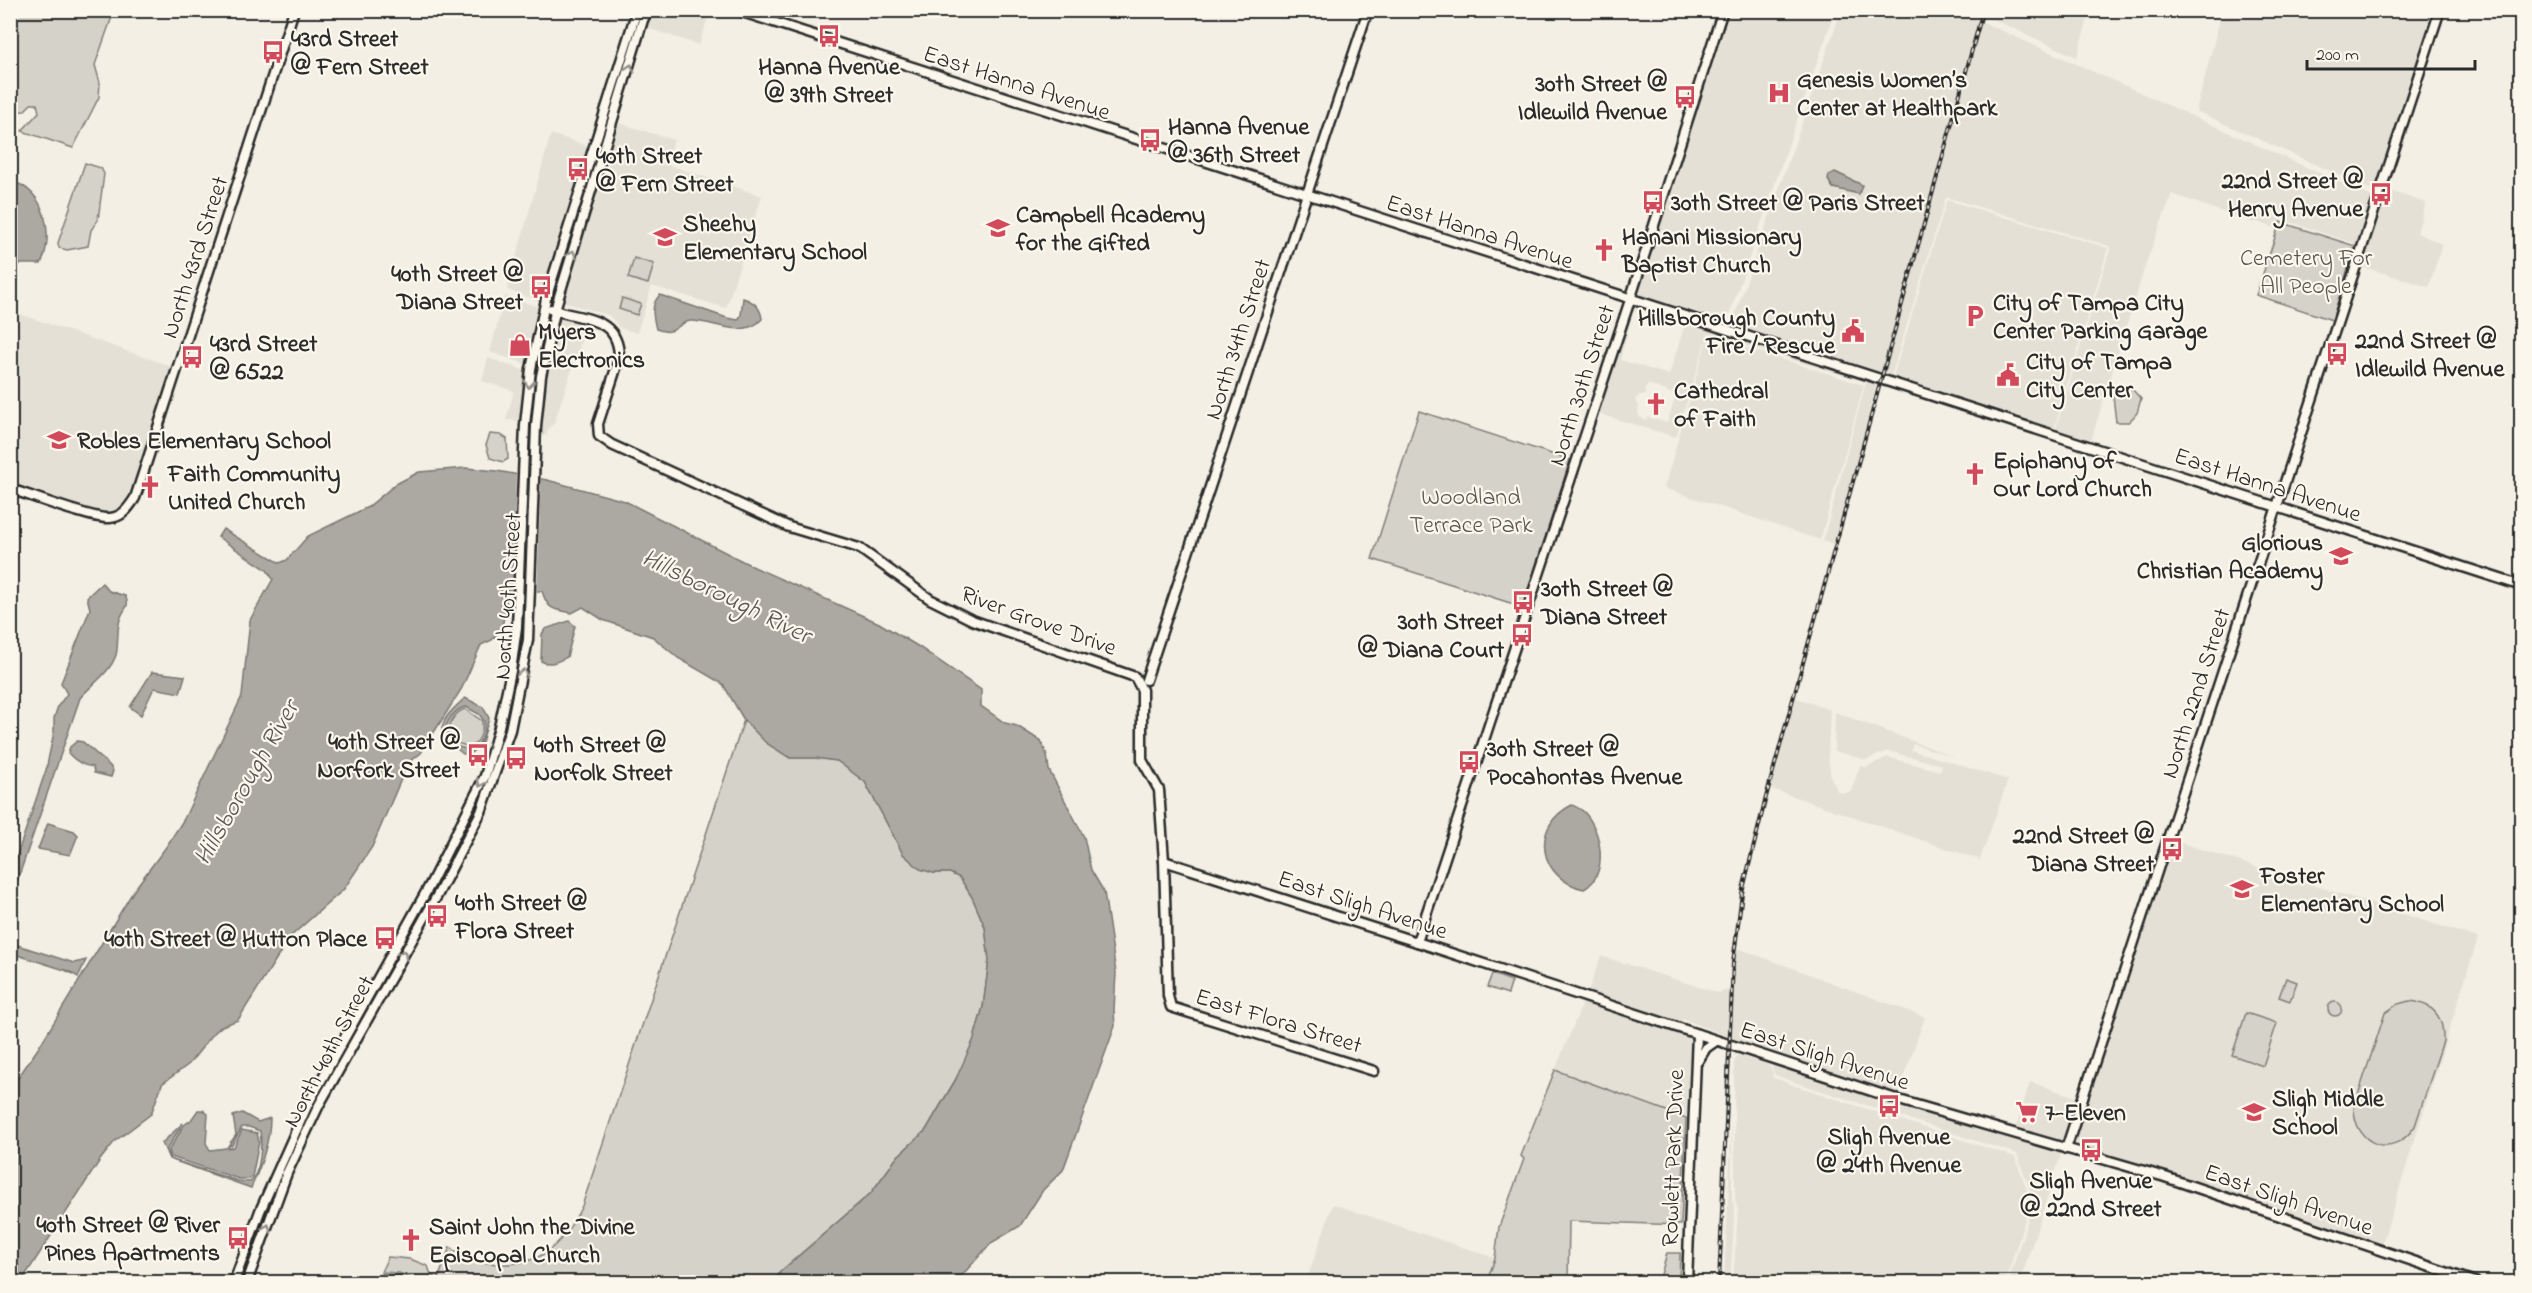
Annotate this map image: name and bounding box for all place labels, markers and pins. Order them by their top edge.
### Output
place label: 43rd Street @ Fern Street [291,23,430,86]
bus stop icon: Hanna Avenue @ 39th Street [816,23,842,49]
bus stop icon: 43rd Street @ Fern Street [260,39,286,65]
place label: Hanna Avenue @ 39th Street [758,51,901,114]
place label: Genesis Women’s Center at Healthpark [1797,64,1998,127]
place label: 30th Street @ Idlewild Avenue [1518,68,1668,131]
hospital icon: Genesis Women’s Center at Healthpark [1766,80,1792,106]
bus stop icon: 30th Street @ Idlewild Avenue [1672,84,1698,110]
place label: Hanna Avenue @ 36th Street [1168,111,1311,174]
bus stop icon: Hanna Avenue @ 36th Street [1137,127,1163,153]
place label: 40th Street @ Fern Street [596,140,735,203]
bus stop icon: 40th Street @ Fern Street [565,156,591,182]
place label: 22nd Street @ Henry Avenue [2221,165,2364,229]
bus stop icon: 22nd Street @ Henry Avenue [2368,181,2394,207]
place label: 30th Street @ Paris Street [1670,187,1926,222]
bus stop icon: 30th Street @ Paris Street [1640,189,1666,215]
place label: Campbell Academy for the Gifted [1015,199,1205,262]
place label: Sheehy Elementary School [683,208,867,272]
school or university icon: Campbell Academy for the Gifted [985,215,1011,241]
place label: Hanani Missionary Baptist Church [1621,221,1802,284]
school or university icon: Sheehy Elementary School [652,224,678,250]
church icon: Hanani Missionary Baptist Church [1591,237,1617,263]
place label: 40th Street @ Diana Street [391,258,524,321]
bus stop icon: 40th Street @ Diana Street [528,274,554,300]
place label: City of Tampa City Center Parking Garage [1993,287,2209,351]
place label: Hillsborough County Fire / Rescue [1638,302,1836,365]
parking icon: City of Tampa City Center Parking Garage [1962,303,1988,329]
place label: Myers Electronics [538,316,645,379]
public building icon: Hillsborough County Fire / Rescue [1840,318,1866,344]
place label: 22nd Street @ Idlewild Avenue [2354,325,2506,388]
place label: 43rd Street @ 6522 [210,328,318,391]
shop icon: Myers Electronics [507,332,533,358]
bus stop icon: 22nd Street @ Idlewild Avenue [2324,341,2350,367]
bus stop icon: 43rd Street @ 6522 [179,344,205,370]
place label: City of Tampa City Center [2026,346,2172,410]
public building icon: City of Tampa City Center [1995,362,2021,388]
place label: Cathedral of Faith [1674,375,1768,438]
church icon: Cathedral of Faith [1643,391,1669,417]
place label: Robles Elementary School [77,425,331,461]
school or university icon: Robles Elementary School [46,427,72,453]
place label: Epiphany of Our Lord Church [1993,445,2152,508]
place label: Faith Community United Church [167,458,340,521]
church icon: Epiphany of Our Lord Church [1962,461,1988,487]
church icon: Faith Community United Church [137,474,163,500]
place label: Glorious Christian Academy [2137,527,2323,591]
school or university icon: Glorious Christian Academy [2328,543,2354,569]
place label: 30th Street @ Diana Street [1540,573,1673,636]
bus stop icon: 30th Street @ Diana Street [1510,589,1536,615]
place label: 30th Street @ Diana Court [1358,606,1505,669]
bus stop icon: 30th Street @ Diana Court [1509,622,1535,648]
place label: 40th Street @ Norfork Street [317,726,461,789]
place label: 40th Street @ Norfolk Street [534,729,674,792]
place label: 30th Street @ Pocahontas Avenue [1486,733,1684,796]
bus stop icon: 40th Street @ Norfork Street [465,742,491,768]
bus stop icon: 40th Street @ Norfolk Street [503,745,529,771]
bus stop icon: 30th Street @ Pocahontas Avenue [1456,749,1482,775]
place label: 22nd Street @ Diana Street [2012,820,2155,883]
bus stop icon: 22nd Street @ Diana Street [2159,836,2185,862]
place label: Foster Elementary School [2259,860,2444,924]
school or university icon: Foster Elementary School [2229,876,2255,902]
place label: 40th Street @ Flora Street [454,887,587,950]
bus stop icon: 40th Street @ Flora Street [424,903,450,929]
place label: 40th Street @ Hutton Place [104,923,368,958]
bus stop icon: 40th Street @ Hutton Place [372,925,398,951]
place label: Sligh Middle School [2272,1083,2385,1146]
bus stop icon: Sligh Avenue @ 24th Avenue [1876,1093,1902,1119]
place label: 7-Eleven [2045,1097,2126,1132]
supermarket icon: 7-Eleven [2014,1099,2040,1125]
school or university icon: Sligh Middle School [2241,1099,2267,1125]
place label: Sligh Avenue @ 24th Avenue [1817,1121,1963,1184]
bus stop icon: Sligh Avenue @ 22nd Street [2078,1137,2104,1163]
place label: Sligh Avenue @ 22nd Street [2020,1165,2163,1228]
place label: 40th Street @ River Pines Apartments [36,1209,221,1272]
place label: Saint John the Divine Episcopal Church [429,1211,636,1274]
bus stop icon: 40th Street @ River Pines Apartments [225,1225,251,1251]
church icon: Saint John the Divine Episcopal Church [398,1227,424,1253]

